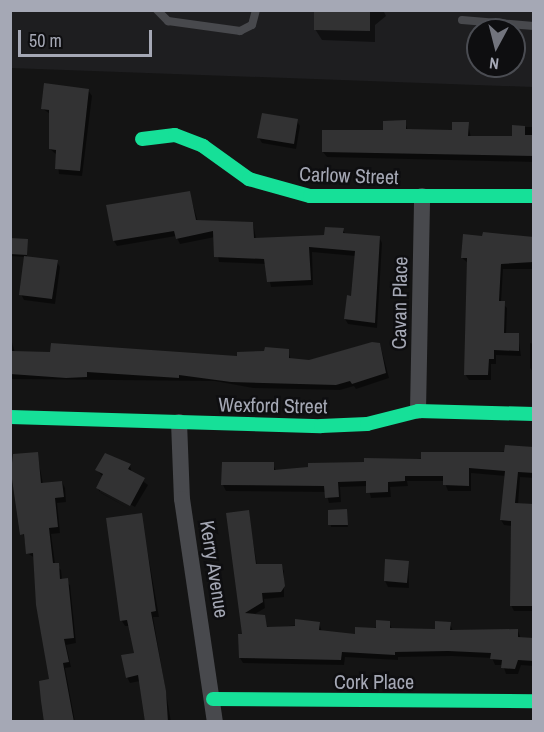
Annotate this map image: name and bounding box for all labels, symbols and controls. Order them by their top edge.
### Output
scale bar [21,18,154,56]
north arrow [466,18,526,78]
text: 50 m [29,28,62,53]
text: N [488,52,500,75]
street label: Carlow Street [299,161,399,189]
street label: Cavan Place [386,256,412,350]
street label: Wexford Street [218,392,328,418]
street label: Kerry Avenue [195,518,235,620]
street label: Cork Place [334,669,414,693]

